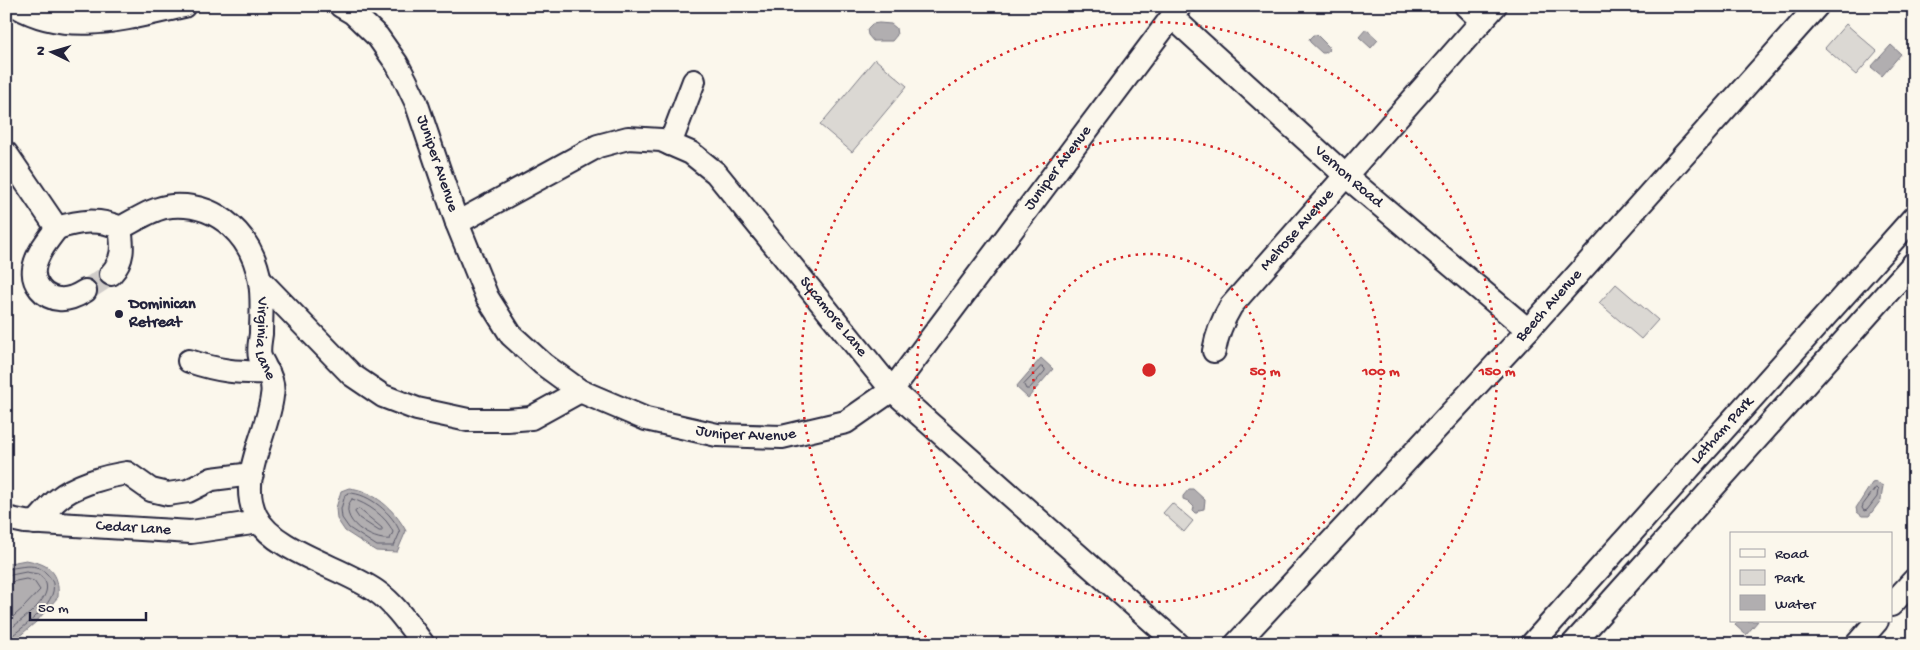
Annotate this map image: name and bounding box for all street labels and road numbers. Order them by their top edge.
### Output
street label: Juniper Avenue [412,113,462,215]
street label: Juniper Avenue [1020,122,1097,214]
street label: Vernon Road [1309,141,1388,213]
street label: Melrose Avenue [1256,185,1339,275]
street label: Beech Avenue [1511,265,1587,347]
street label: Sycamore Lane [795,273,871,362]
street label: Virginia Lane [250,296,280,384]
street label: Latham Park [1687,392,1759,469]
street label: Juniper Avenue [694,421,799,447]
street label: Cedar Lane [95,517,172,540]

